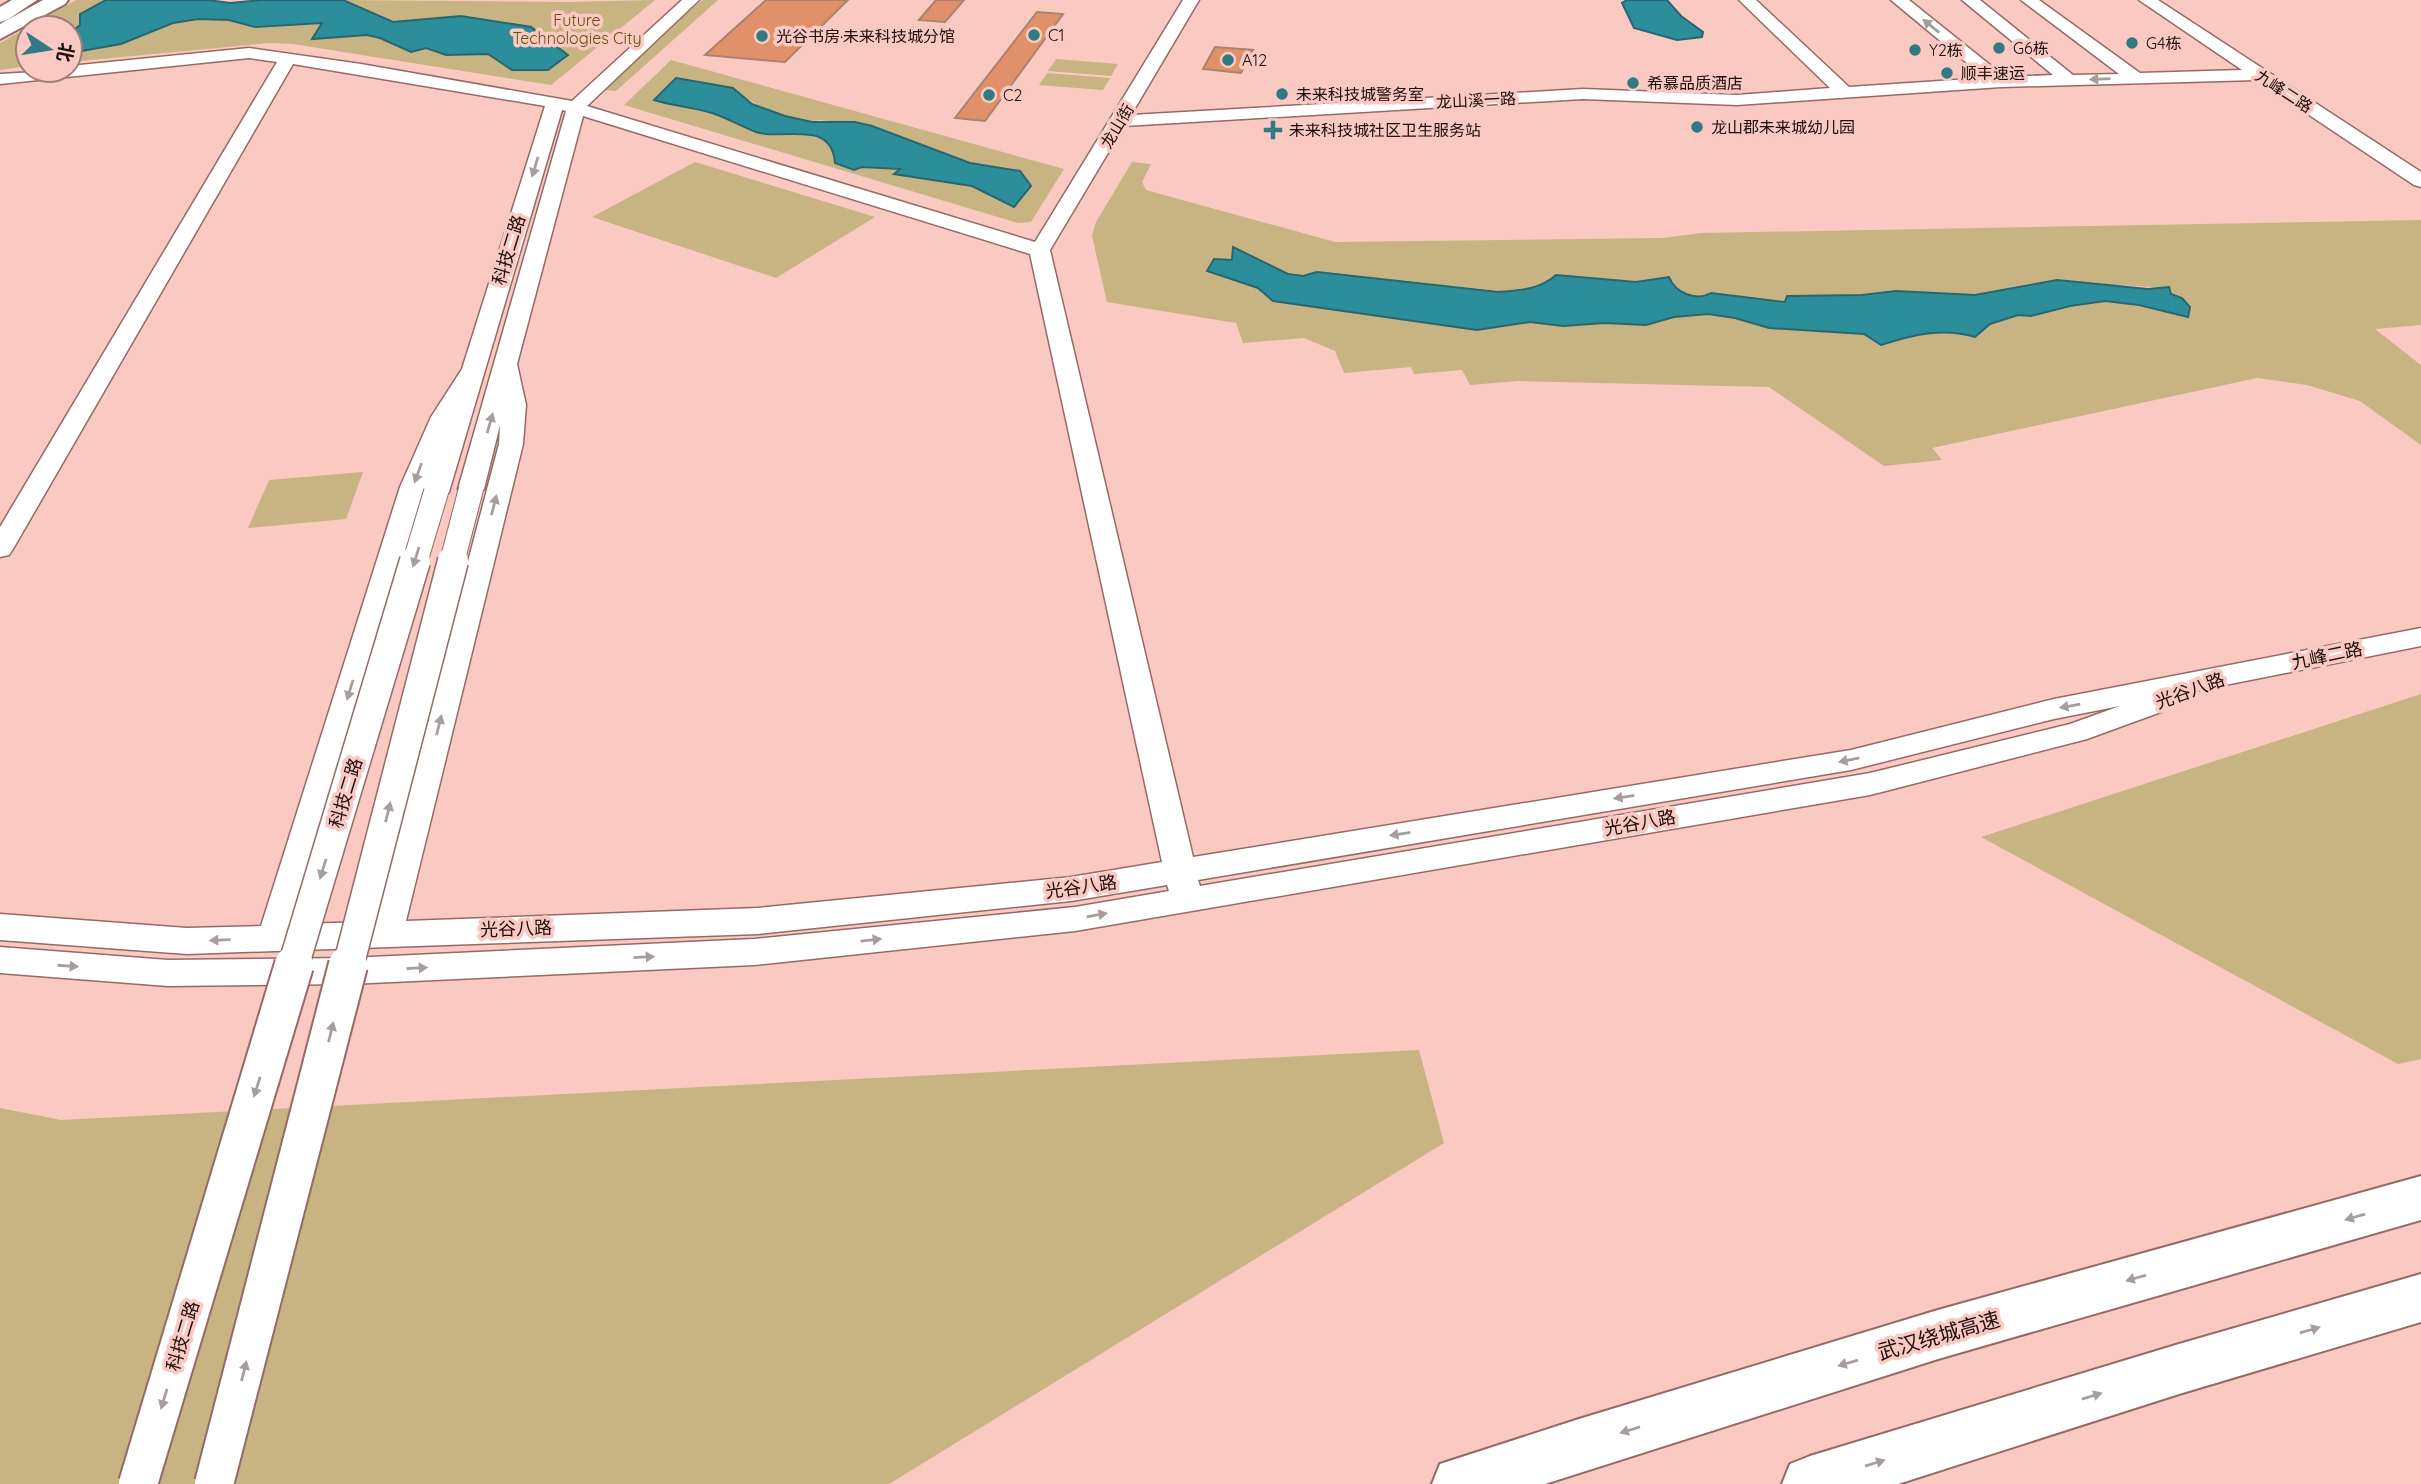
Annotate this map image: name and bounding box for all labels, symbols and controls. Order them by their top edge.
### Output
park label: Future Technologies City [513,10,641,48]
north arrow [14,14,84,84]
one-way arrow [1923,18,1941,33]
place label: C1 [1048,25,1064,45]
place label: 光谷书房·未来科技城分馆 [776,26,955,46]
marker: C1 [1026,27,1042,43]
marker: 光谷书房·未来科技城分馆 [754,28,770,44]
place label: G4栋 [2146,33,2182,53]
marker: G4栋 [2124,35,2140,51]
place label: G6栋 [2013,38,2049,58]
place label: Y2栋 [1929,40,1963,60]
marker: G6栋 [1991,40,2007,56]
text: 北 [52,41,79,64]
marker: Y2栋 [1907,42,1923,58]
place label: A12 [1242,50,1267,70]
marker: A12 [1220,52,1236,68]
place label: 顺丰速运 [1961,63,2025,83]
marker: 顺丰速运 [1939,65,1955,81]
street label: 九峰二路 [2252,65,2316,117]
place label: 希慕品质酒店 [1647,73,1743,93]
one-way arrow [2089,74,2111,85]
marker: 希慕品质酒店 [1625,75,1641,91]
place label: 未来科技城警务室 [1296,84,1424,104]
place label: C2 [1003,85,1022,105]
marker: 未来科技城警务室 [1274,86,1290,102]
marker: C2 [981,87,997,103]
street label: 龙山溪一路 [1436,88,1516,112]
street label: 龙山街 [1096,100,1138,152]
place label: 龙山郡未来城幼儿园 [1711,117,1855,137]
marker: 龙山郡未来城幼儿园 [1689,119,1705,135]
marker: 未来科技城社区卫生服务站 [1263,120,1283,140]
place label: 未来科技城社区卫生服务站 [1289,120,1481,140]
one-way arrow [529,157,539,178]
street label: 科技二路 [487,212,530,288]
one-way arrow [485,412,496,434]
one-way arrow [412,462,423,483]
one-way arrow [489,493,500,515]
one-way arrow [411,547,421,568]
street label: 九峰二路 [2289,637,2365,674]
street label: 光谷八路 [2152,667,2228,714]
one-way arrow [345,680,355,701]
one-way arrow [2059,701,2081,712]
one-way arrow [434,714,445,736]
one-way arrow [1838,754,1860,765]
street label: 科技二路 [324,755,367,831]
one-way arrow [1613,792,1635,803]
one-way arrow [383,800,394,822]
street label: 光谷八路 [1602,805,1677,840]
one-way arrow [1389,829,1411,840]
one-way arrow [317,859,327,880]
street label: 光谷八路 [1044,870,1118,903]
one-way arrow [1086,909,1108,920]
street label: 光谷八路 [480,916,552,941]
one-way arrow [209,934,231,946]
one-way arrow [860,934,882,945]
one-way arrow [633,952,655,963]
one-way arrow [57,961,79,972]
one-way arrow [406,962,428,973]
one-way arrow [326,1021,337,1043]
one-way arrow [252,1077,262,1098]
one-way arrow [2344,1212,2365,1222]
one-way arrow [2126,1274,2147,1284]
street label: 科技二路 [161,1298,204,1374]
street label: 武汉绕城高速 [1875,1305,2003,1365]
one-way arrow [2300,1325,2321,1335]
one-way arrow [1837,1359,1858,1369]
one-way arrow [239,1360,250,1382]
one-way arrow [159,1389,169,1410]
one-way arrow [2082,1390,2103,1401]
one-way arrow [1619,1426,1640,1436]
one-way arrow [1864,1458,1885,1468]

